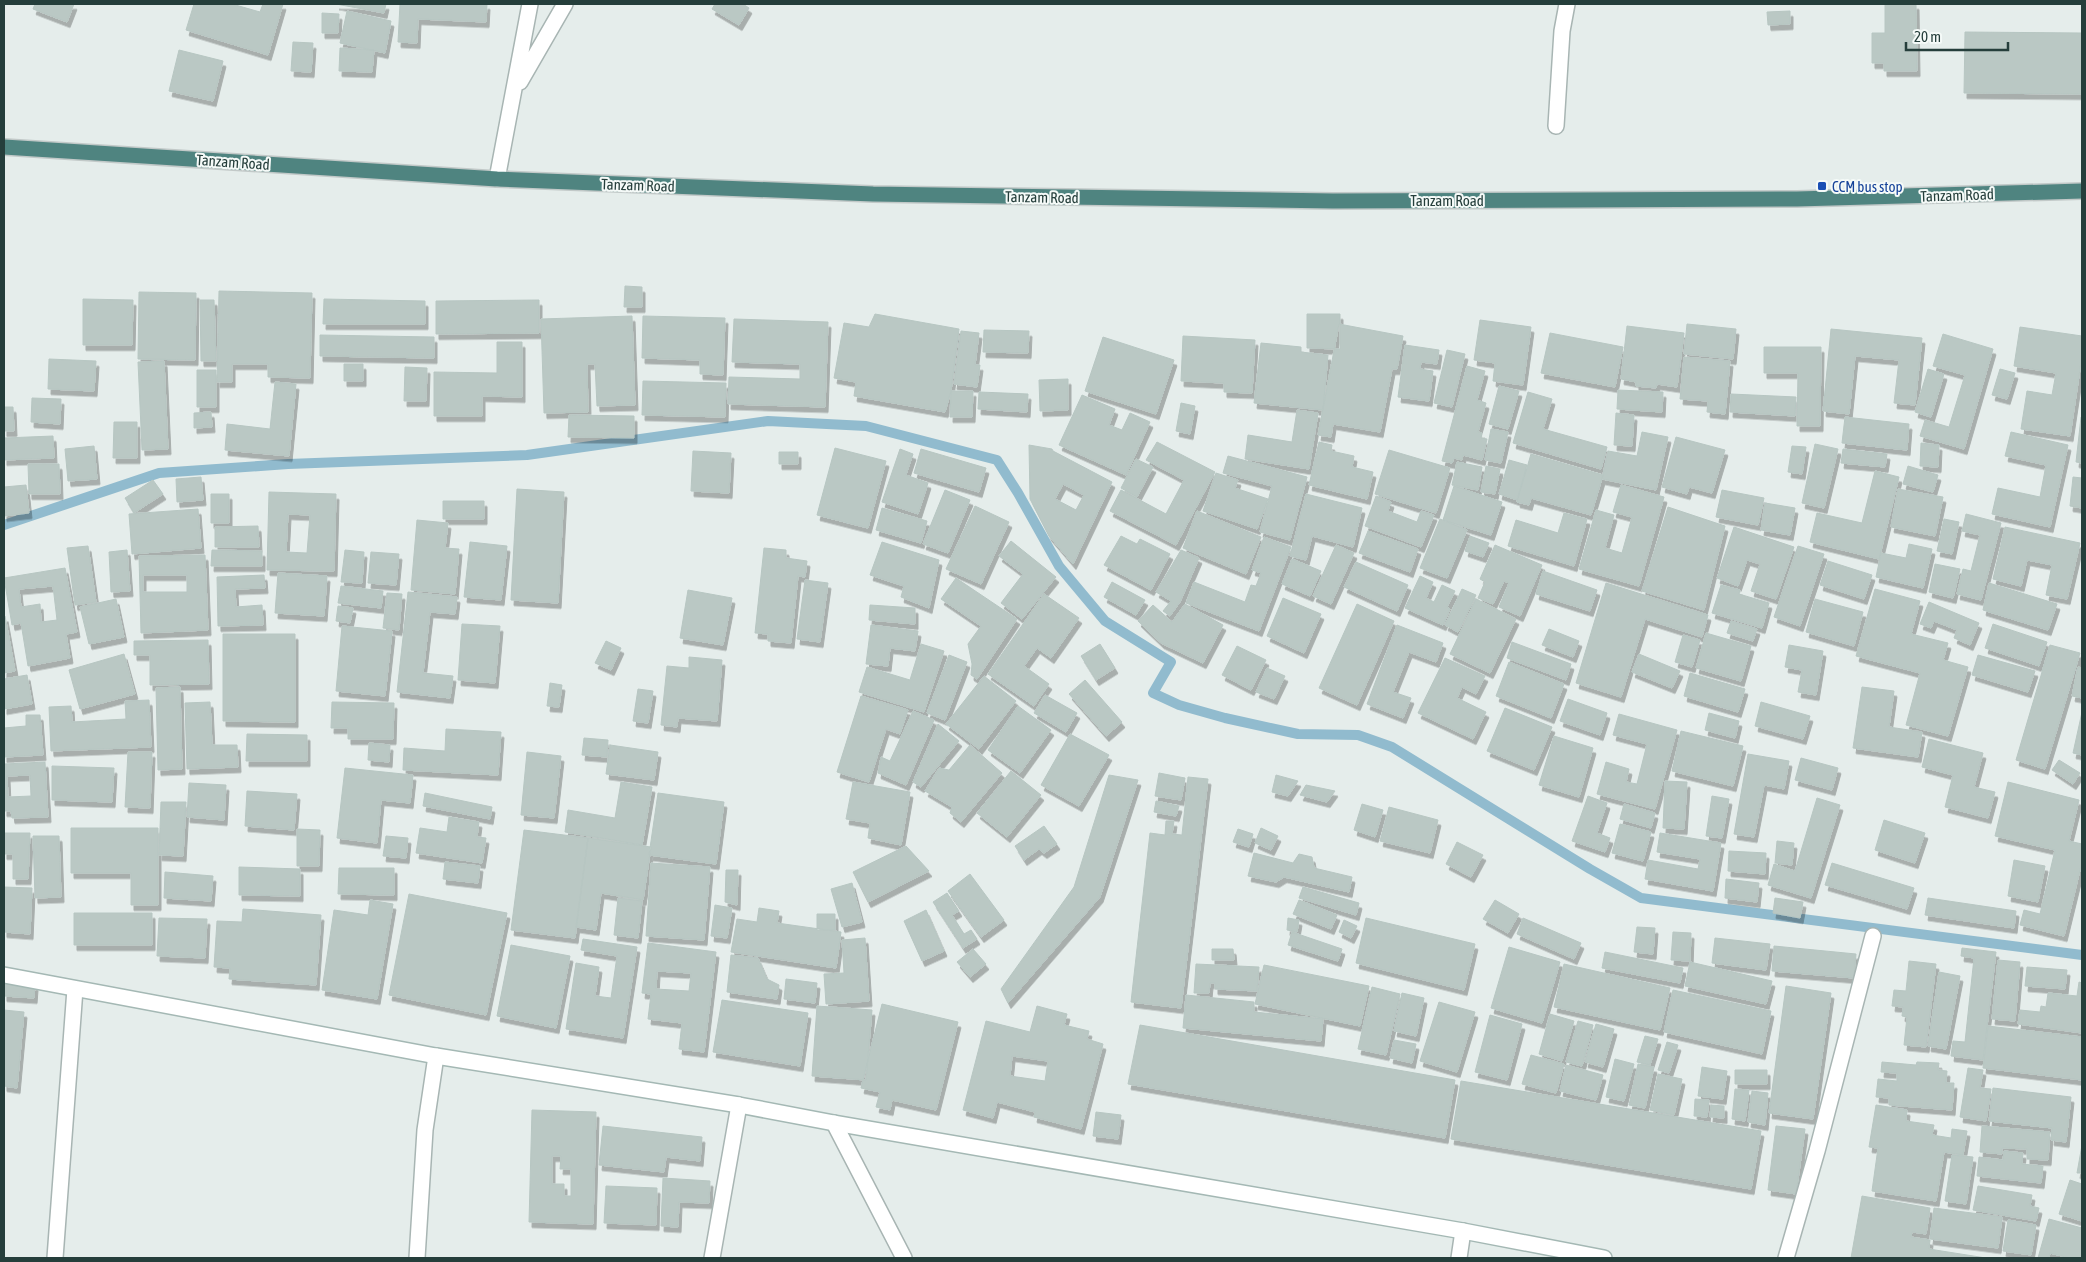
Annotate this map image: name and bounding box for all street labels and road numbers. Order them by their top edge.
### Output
street label: Tanzam Road [196,151,270,173]
street label: Tanzam Road [601,175,675,195]
street label: Tanzam Road [1920,185,1994,205]
street label: Tanzam Road [1005,188,1079,206]
street label: Tanzam Road [1410,192,1484,209]

